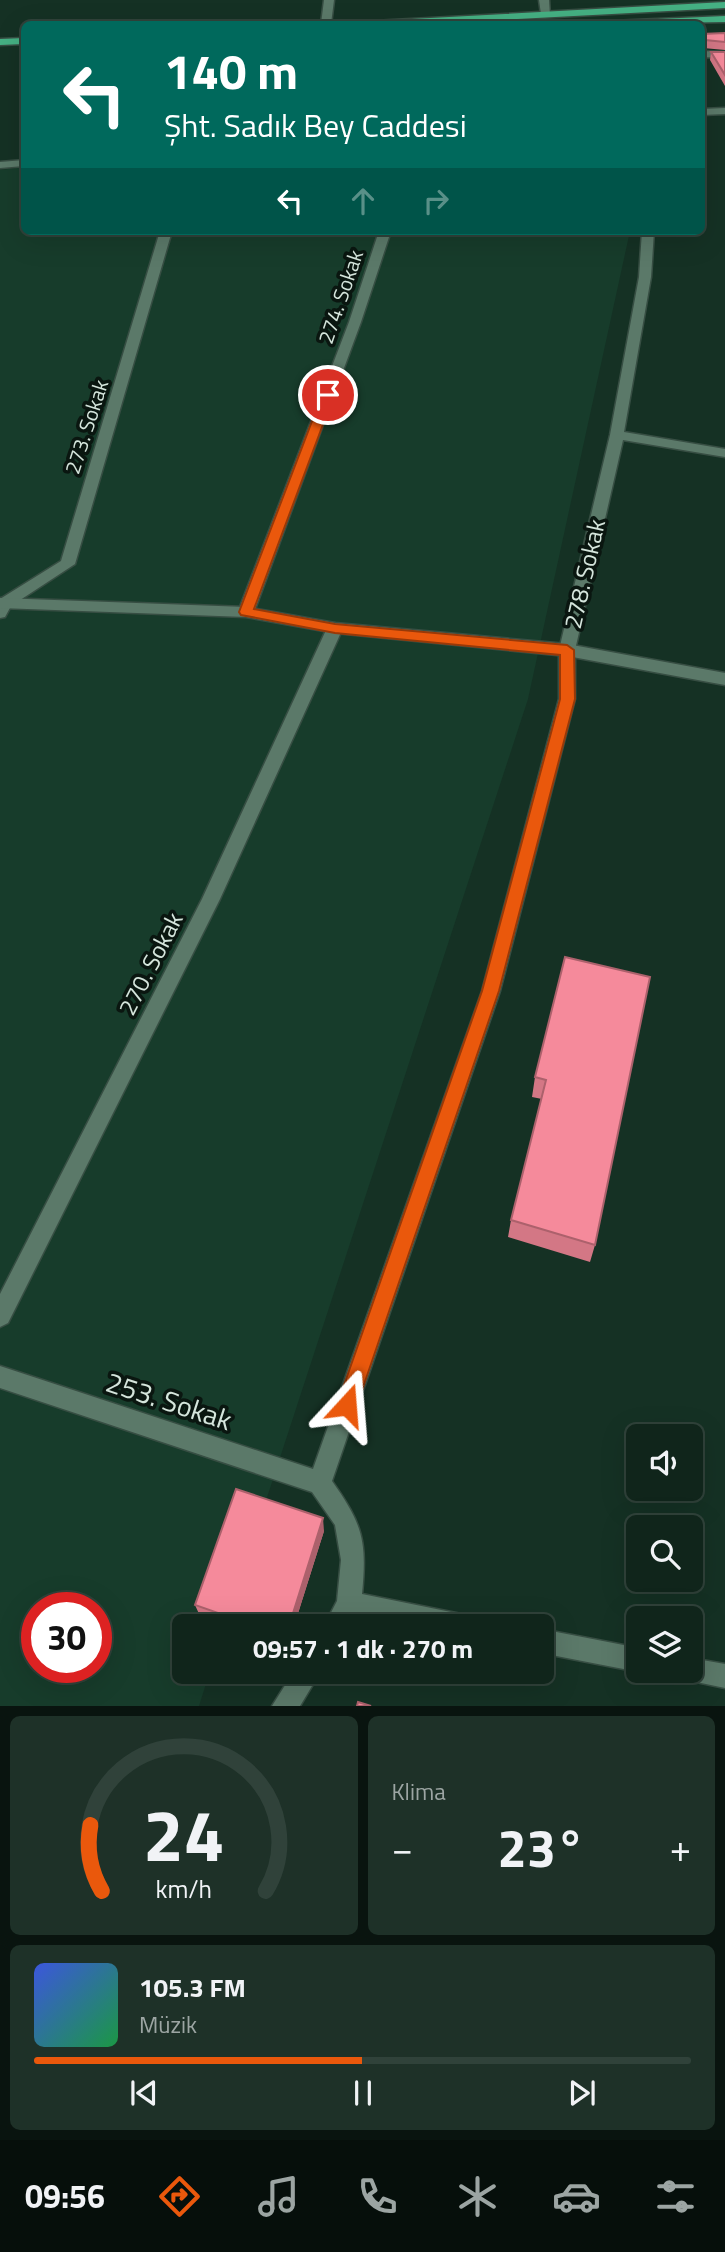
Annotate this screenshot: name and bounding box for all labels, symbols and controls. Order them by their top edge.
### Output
text: 140 m [164,33,298,108]
icon: left [49,49,140,140]
text: Şht. Sadık Bey Caddesi [164,101,467,149]
icon: left [271,182,309,220]
icon: ahead [344,182,382,220]
icon: right [417,182,455,220]
street label: 274. Sokak [309,245,371,348]
pin [298,365,358,425]
street label: 273. Sokak [56,375,116,478]
icon: arrive [309,376,347,414]
street label: 278. Sokak [554,515,614,632]
street label: 270. Sokak [109,905,192,1021]
street label: 253. Sokak [101,1360,238,1441]
position arrow [310,1368,384,1442]
map controls [626,1424,703,1683]
button: sound [626,1424,703,1501]
button: search [626,1515,703,1592]
speed limit sign: 30 [21,1592,112,1683]
button: layers [626,1606,703,1683]
text: 09:57 · 1 dk · 270 m [253,1629,473,1668]
text: Klima [392,1774,446,1809]
text: 24 [143,1780,225,1890]
text: 23° [498,1808,585,1887]
text: − [392,1819,413,1877]
text: + [670,1819,691,1877]
text: km/h [155,1870,212,1908]
text: 105.3 FM [139,1968,246,2007]
text: Müzik [139,2007,197,2042]
icon: previous [125,2074,163,2112]
icon: pause [344,2074,382,2112]
icon: next [563,2074,601,2112]
text: 09:56 [25,2172,105,2220]
icon: directions [155,2172,204,2221]
icon: music [254,2172,303,2221]
icon: phone [353,2172,402,2221]
icon: climate [453,2172,502,2221]
icon: car [552,2172,601,2221]
icon: filters [651,2172,700,2221]

